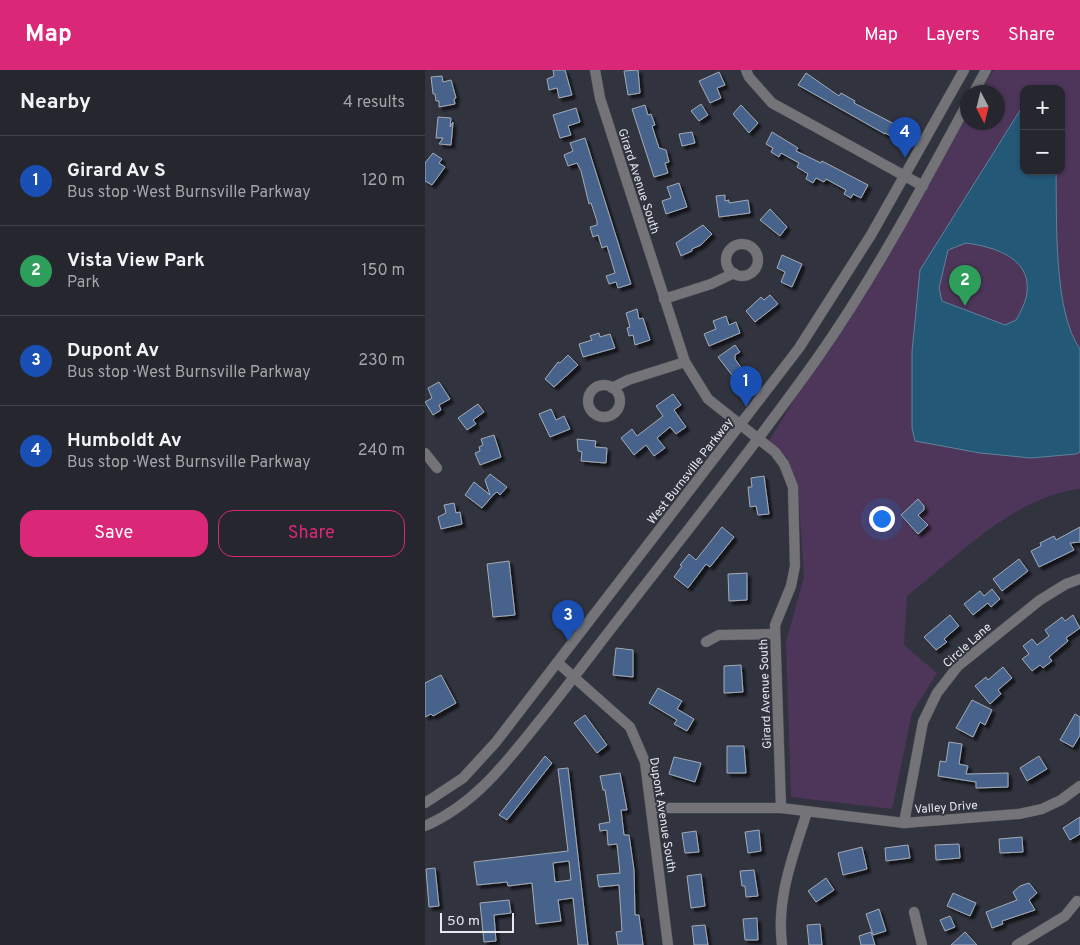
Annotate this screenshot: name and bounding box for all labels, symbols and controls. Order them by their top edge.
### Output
text: Map [25,20,72,50]
text: Map [864,24,898,47]
text: Layers [926,24,980,47]
text: Share [1008,24,1055,47]
north arrow [960,85,1005,130]
map controls [1020,85,1065,175]
button: + [1020,85,1065,130]
text: Nearby [20,89,91,116]
text: 4 results [343,93,405,113]
pin: 4 [889,117,921,158]
street label: Girard Avenue South [613,126,663,236]
button: − [1020,130,1065,175]
text: Girard Av S [67,159,166,183]
text: 1 [33,171,39,191]
text: 120 m [362,171,405,191]
text: Bus stop · West Burnsville Parkway [67,183,311,203]
text: Vista View Park [67,249,205,273]
text: 2 [31,261,41,281]
text: 150 m [362,261,405,281]
pin: 2 [949,265,981,306]
text: Park [67,273,100,293]
text: Dupont Av [67,339,159,363]
text: 3 [31,351,41,371]
text: 230 m [358,351,405,371]
text: Bus stop · West Burnsville Parkway [67,363,311,383]
pin: 1 [730,366,762,407]
street label: West Burnsville Parkway [644,415,737,528]
text: Humboldt Av [67,429,182,453]
text: 4 [31,441,41,461]
text: 240 m [358,441,405,461]
text: Bus stop · West Burnsville Parkway [67,453,311,473]
your location [869,506,895,532]
button: Save [20,510,208,557]
button: Share [218,510,405,557]
pin: 3 [552,600,584,641]
street label: Circle Lane [940,620,995,672]
street label: Girard Avenue South [756,639,776,749]
street label: Dupont Avenue South [645,756,679,874]
street label: Valley Drive [914,798,978,818]
scale bar [440,910,514,933]
text: 50 m [447,913,480,930]

